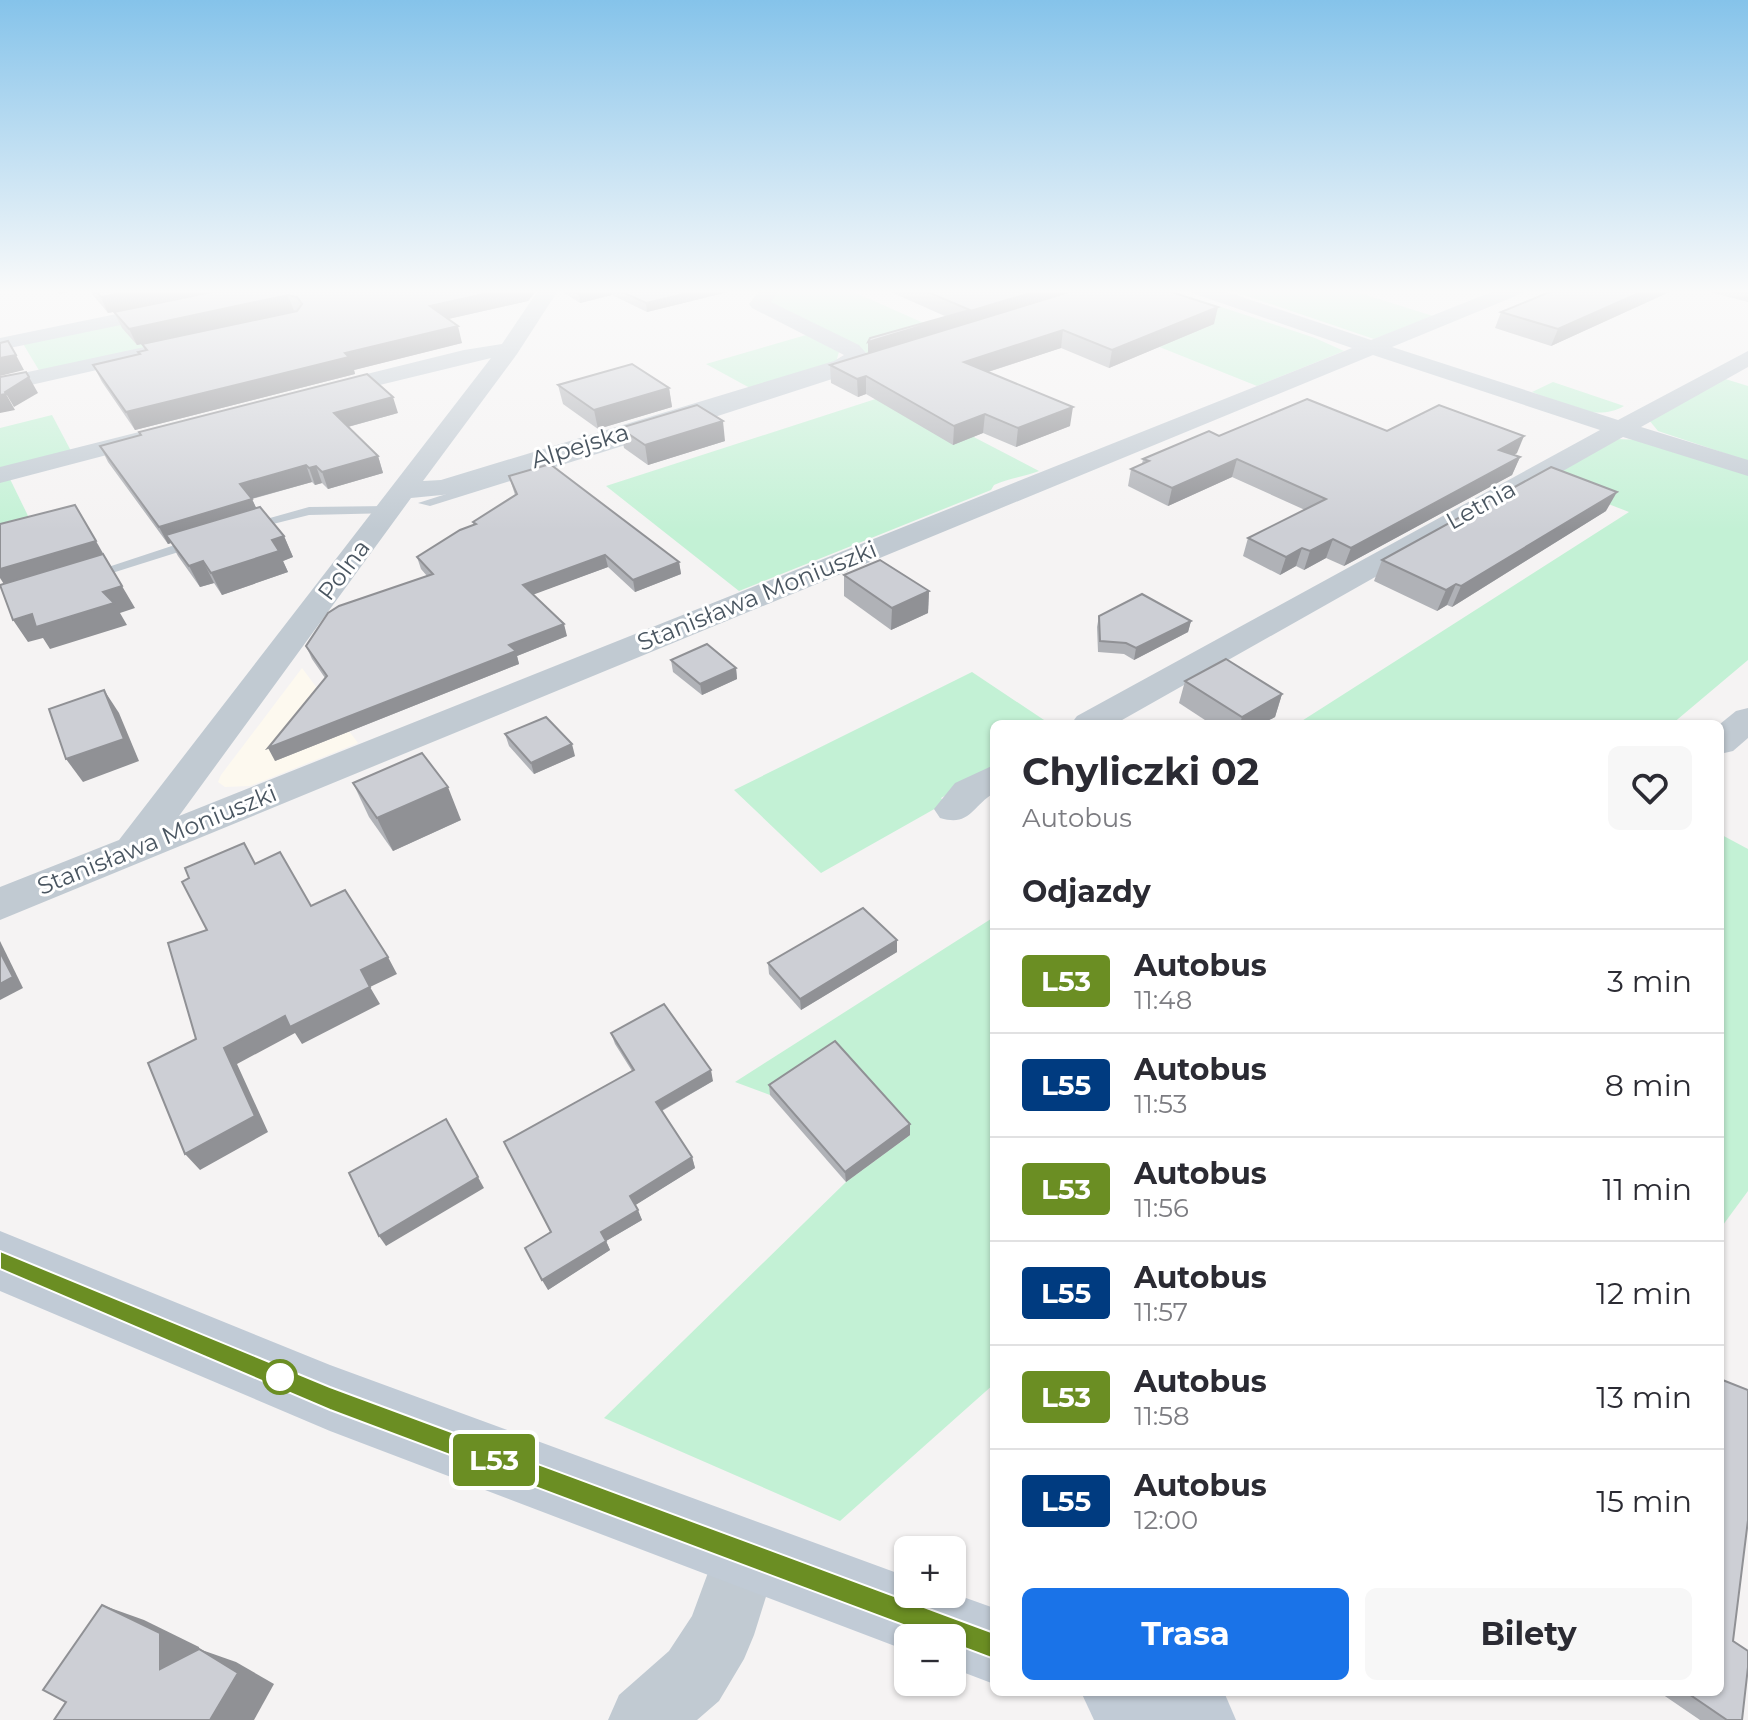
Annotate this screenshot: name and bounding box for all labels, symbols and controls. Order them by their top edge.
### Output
street label: Alpejska [527,417,632,474]
street label: Letnia [1441,474,1521,535]
street label: Polna [311,533,376,606]
street label: Stanisława Moniuszki [633,534,881,657]
button: heart [1608,746,1692,830]
text: Chyliczki 02 [1022,748,1259,795]
street label: Stanisława Moniuszki [33,778,281,901]
text: Autobus [1022,802,1132,834]
text: Odjazdy [1022,873,1151,910]
text: Autobus [1134,947,1267,984]
text: 3 min [1607,963,1692,1000]
text: L53 [1041,964,1091,998]
text: 11:48 [1134,984,1192,1016]
text: Autobus [1134,1051,1267,1088]
text: 8 min [1605,1067,1692,1104]
text: L55 [1041,1068,1091,1102]
text: 11:53 [1134,1088,1188,1120]
text: Autobus [1134,1155,1267,1192]
text: 11 min [1602,1171,1692,1208]
text: L53 [1041,1172,1091,1206]
text: 11:56 [1134,1192,1189,1224]
text: Autobus [1134,1259,1267,1296]
text: 12 min [1596,1275,1692,1312]
text: L55 [1041,1276,1091,1310]
text: 11:57 [1134,1296,1188,1328]
unlabelled marker [263,1360,297,1394]
text: Autobus [1134,1363,1267,1400]
text: 13 min [1596,1379,1692,1416]
text: L53 [1041,1380,1091,1414]
text: 11:58 [1134,1400,1190,1432]
line badge: L53 [448,1434,540,1486]
text: L53 [469,1443,519,1477]
text: Autobus [1134,1467,1267,1504]
text: 15 min [1596,1483,1692,1520]
text: L55 [1041,1484,1091,1518]
text: 12:00 [1134,1504,1198,1536]
map controls [894,1536,966,1696]
button: + [894,1536,966,1608]
button: Trasa [1022,1588,1349,1680]
button: Bilety [1365,1588,1692,1680]
button: − [894,1624,966,1696]

